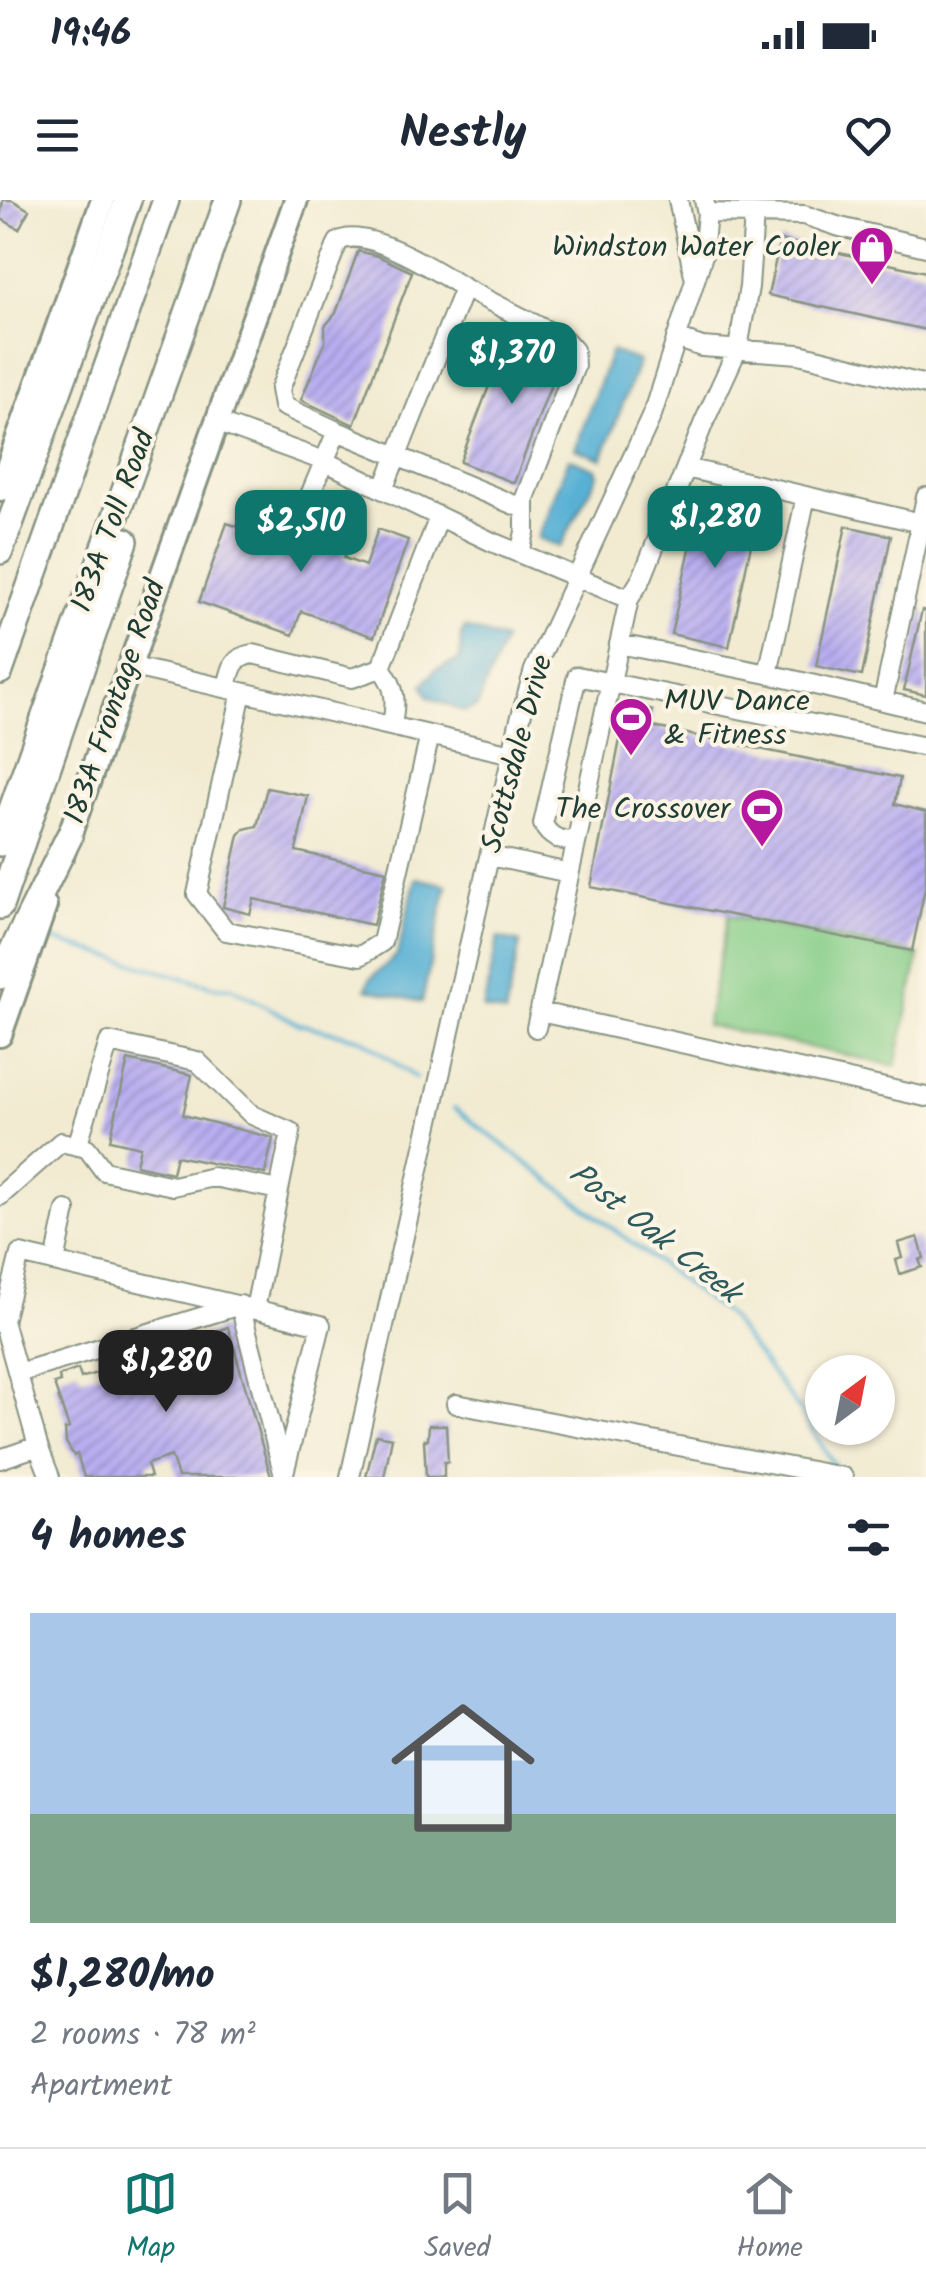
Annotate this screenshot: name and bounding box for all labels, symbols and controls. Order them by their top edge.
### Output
text: 19:46 [50,5,131,65]
text: Nestly [399,99,527,171]
icon: menu [30,108,85,163]
icon: heart [841,108,896,163]
place label: Windston Water Cooler [552,224,842,272]
shop icon: Windston Water Cooler [849,225,895,286]
pin: $1,370 [431,322,593,407]
text: $1,370 [469,329,555,380]
street label: 183A Toll Road [59,422,170,619]
pin: $1,280 [634,486,796,571]
pin: $2,510 [220,490,382,575]
text: $1,280 [670,493,760,544]
text: $2,510 [257,497,345,548]
street label: 183A Frontage Road [52,572,181,831]
street label: Scottsdale Drive [468,650,568,858]
place label: MUV Dance & Fitness [664,678,810,760]
sports icon: MUV Dance & Fitness [608,696,654,757]
place label: The Crossover [556,786,732,834]
sports icon: The Crossover [739,787,785,848]
water label: Post Oak Creek [557,1150,754,1320]
pin: $1,280 [85,1330,247,1415]
text: $1,280 [121,1337,211,1388]
north arrow [805,1355,895,1445]
map controls [805,1355,895,1445]
text: 4 homes [30,1504,186,1571]
icon: filters [841,1510,896,1565]
icon: home [373,1678,553,1858]
text: $1,280/mo [30,1943,215,2010]
text: 2 rooms · 78 m² [30,2010,256,2061]
text: Apartment [30,2061,172,2112]
tab: Map [123,2166,178,2271]
tab: Saved [424,2166,491,2271]
tab: Home [737,2166,803,2271]

